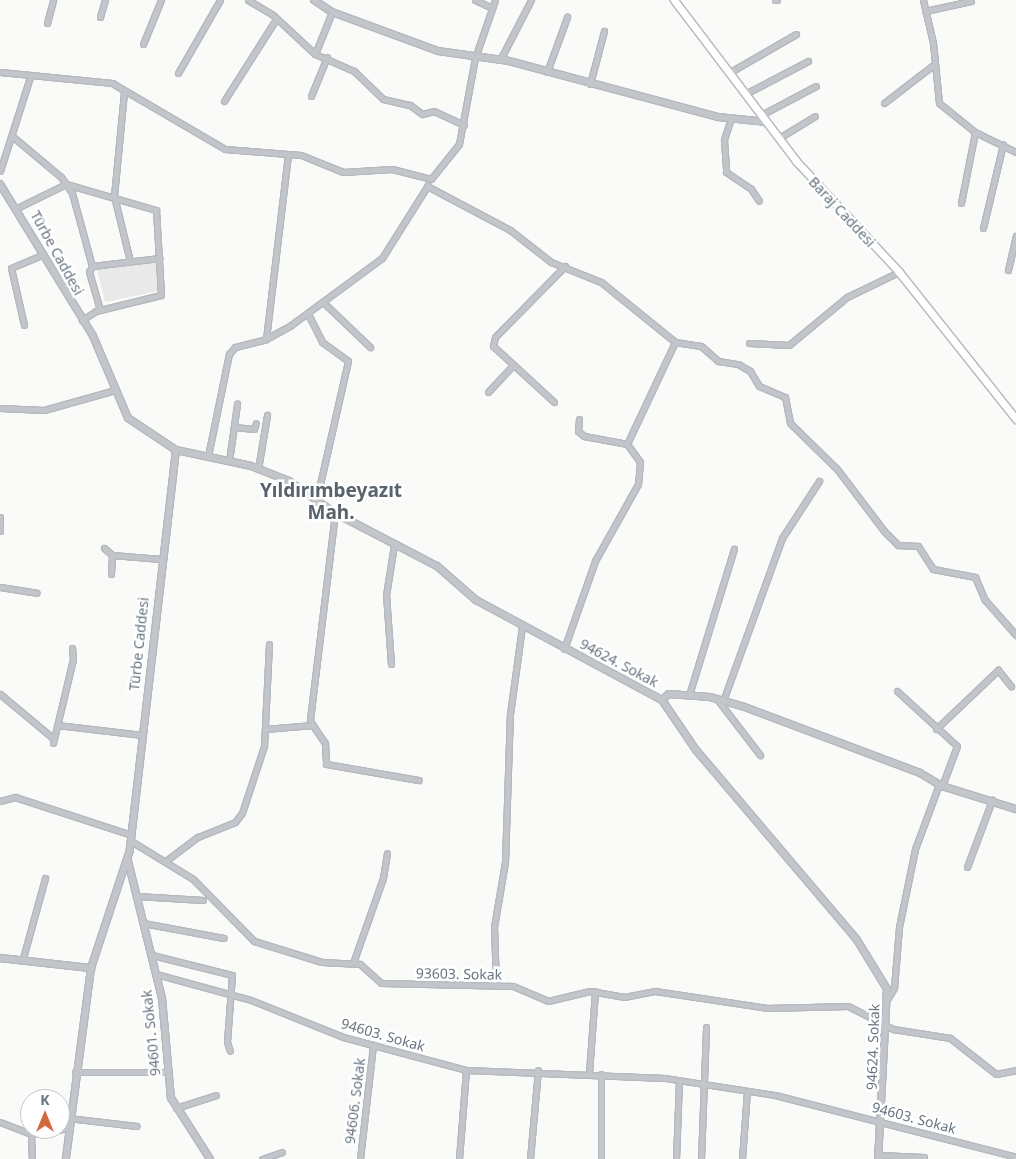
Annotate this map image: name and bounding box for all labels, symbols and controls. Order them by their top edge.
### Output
street label: Baraj Caddesi [805,173,879,251]
street label: Türbe Caddesi [27,208,87,298]
district label: Yıldırımbeyazıt Mah. [260,480,402,524]
street label: Türbe Caddesi [126,596,152,692]
street label: 94624. Sokak [577,635,661,691]
street label: 93603. Sokak [416,965,502,983]
street label: 94601. Sokak [138,989,164,1077]
street label: 94624. Sokak [863,1004,883,1090]
street label: 94603. Sokak [339,1015,427,1055]
street label: 94606. Sokak [341,1057,369,1145]
north arrow [20,1089,70,1139]
text: K [40,1090,50,1109]
street label: 94603. Sokak [870,1099,958,1137]

